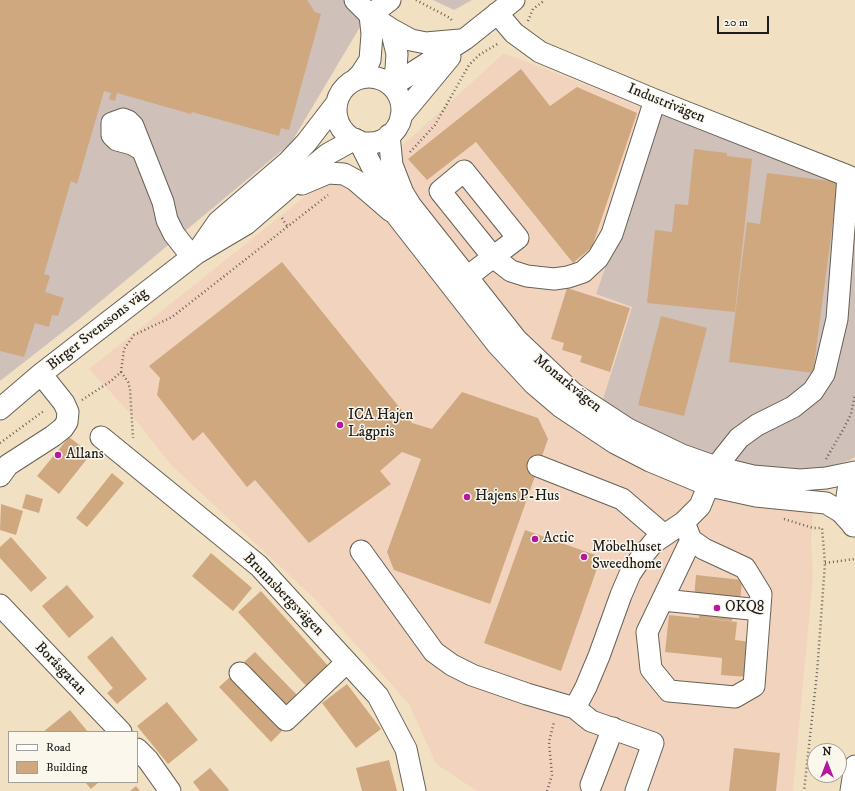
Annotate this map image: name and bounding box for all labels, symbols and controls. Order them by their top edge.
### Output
scale bar [719,8,771,34]
text: 20 m [724,15,748,30]
street label: Industrivägen [624,80,708,128]
street label: Birger Svenssons väg [44,285,152,375]
street label: Monarkvägen [529,351,605,417]
place label: ICA Hajen Lågpris [348,407,413,442]
marker: ICA Hajen Lågpris [335,420,345,430]
place label: Allans [66,446,104,464]
marker: Allans [53,450,63,460]
place label: Hajens P-Hus [475,488,559,506]
marker: Hajens P-Hus [462,492,472,502]
place label: Actic [543,530,574,548]
marker: Actic [530,534,540,544]
place label: Möbelhuset Sweedhome [592,539,662,574]
street label: Brunnsbergsvägen [239,550,327,640]
marker: Möbelhuset Sweedhome [579,552,589,562]
place label: OKQ8 [725,599,764,617]
marker: OKQ8 [712,603,722,613]
street label: Boråsgatan [30,639,90,699]
legend [8,731,138,783]
text: Road [46,740,71,755]
north arrow [807,743,847,783]
text: N [822,745,832,759]
text: Building [46,760,87,775]

